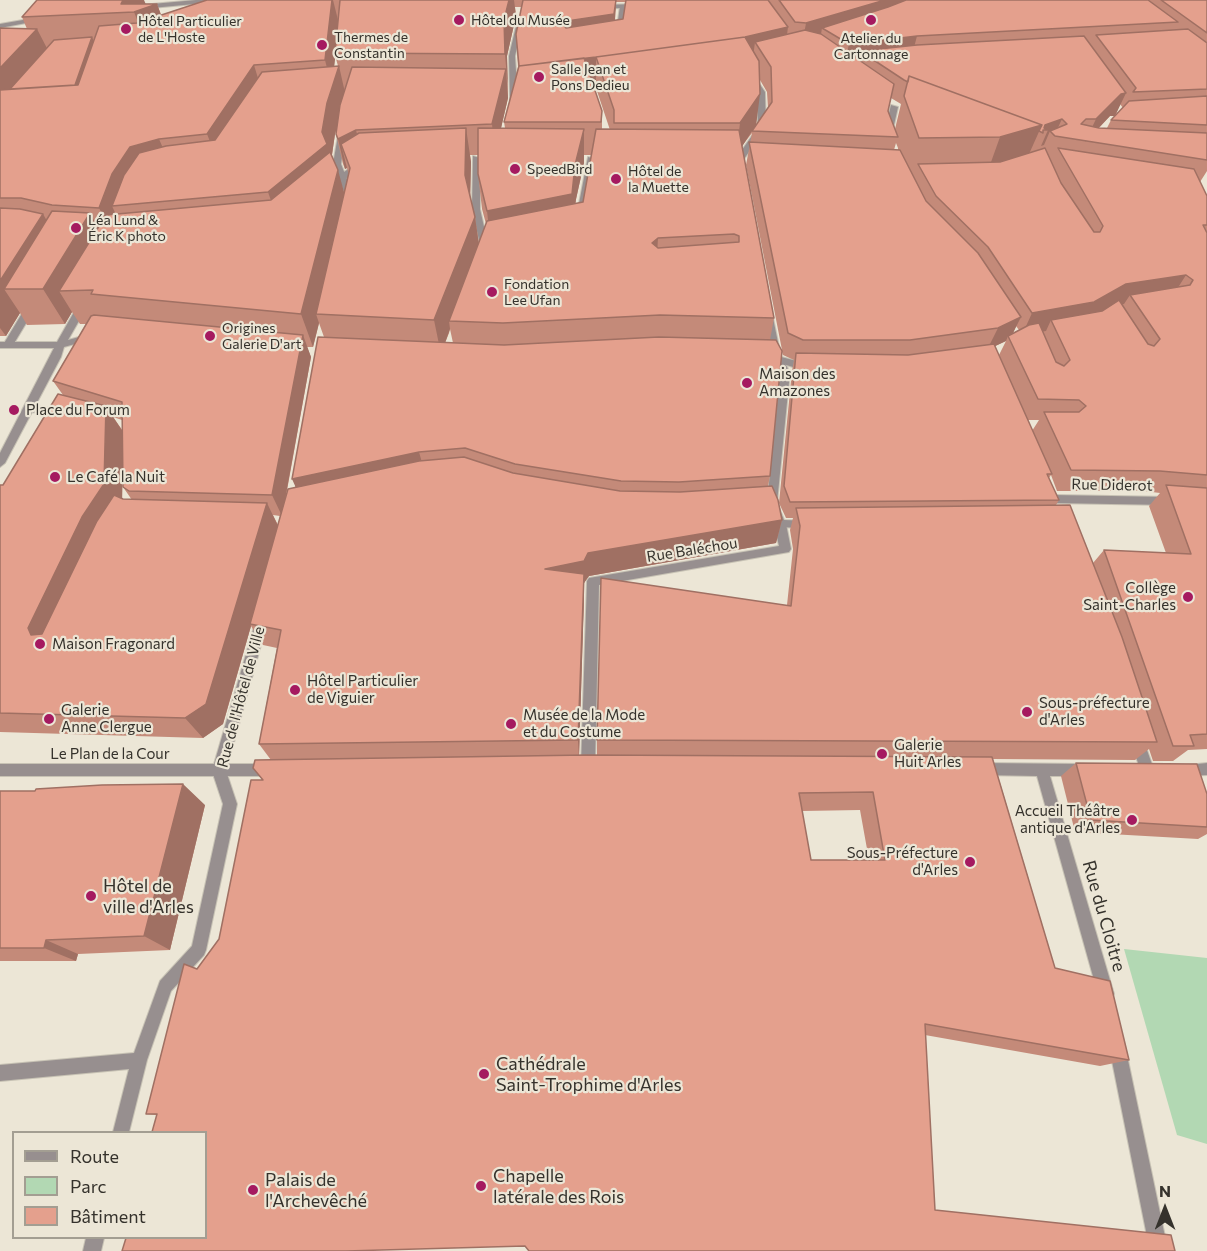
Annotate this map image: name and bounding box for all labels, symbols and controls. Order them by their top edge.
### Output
place label: Hôtel du Musée [471,12,570,28]
place label: Hôtel Particulier de L'Hoste [138,13,242,46]
marker: Hôtel du Musée [452,13,466,27]
marker: Atelier du Cartonnage [864,13,878,27]
marker: Hôtel Particulier de L'Hoste [119,22,133,36]
place label: Thermes de Constantin [334,29,408,62]
place label: Atelier du Cartonnage [834,30,908,62]
marker: Thermes de Constantin [315,38,329,52]
place label: Salle Jean et Pons Dedieu [551,61,630,94]
marker: Salle Jean et Pons Dedieu [532,70,546,84]
place label: SpeedBird [527,161,592,177]
marker: SpeedBird [508,162,522,176]
place label: Hôtel de la Muette [628,163,689,196]
marker: Hôtel de la Muette [609,172,623,186]
place label: Léa Lund & Éric K photo [88,212,166,244]
marker: Léa Lund & Éric K photo [69,221,83,235]
place label: Fondation Lee Ufan [504,276,569,308]
marker: Fondation Lee Ufan [485,285,499,299]
place label: Origines Galerie D'art [222,320,302,352]
marker: Origines Galerie D'art [203,329,217,343]
place label: Maison des Amazones [759,365,836,400]
marker: Maison des Amazones [740,376,754,390]
place label: Place du Forum [26,401,130,419]
marker: Place du Forum [7,403,21,417]
place label: Le Café la Nuit [67,468,165,486]
marker: Le Café la Nuit [48,470,62,484]
street label: Rue Diderot [1071,475,1153,495]
street label: Rue Baléchou [645,534,739,566]
place label: Collège Saint-Charles [1083,579,1176,614]
marker: Collège Saint-Charles [1181,590,1195,604]
street label: Rue de l'Hôtel de Ville [214,625,268,769]
place label: Maison Fragonard [52,635,175,653]
marker: Maison Fragonard [33,637,47,651]
place label: Hôtel Particulier de Viguier [307,672,418,707]
marker: Hôtel Particulier de Viguier [288,683,302,697]
place label: Sous-préfecture d'Arles [1039,694,1150,729]
place label: Galerie Anne Clergue [61,701,152,736]
marker: Sous-préfecture d'Arles [1020,705,1034,719]
place label: Musée de la Mode et du Costume [523,706,645,741]
marker: Galerie Anne Clergue [42,712,56,726]
marker: Musée de la Mode et du Costume [504,717,518,731]
place label: Galerie Huit Arles [894,736,961,771]
street label: Le Plan de la Cour [50,745,170,763]
marker: Galerie Huit Arles [875,747,889,761]
place label: Accueil Théâtre antique d'Arles [1015,802,1120,837]
marker: Accueil Théâtre antique d'Arles [1125,813,1139,827]
place label: Sous-Préfecture d'Arles [847,844,958,879]
marker: Sous-Préfecture d'Arles [963,855,977,869]
street label: Rue du Cloitre [1078,858,1130,974]
place label: Hôtel de ville d'Arles [103,875,194,918]
marker: Hôtel de ville d'Arles [84,889,98,903]
place label: Cathédrale Saint-Trophime d'Arles [496,1053,682,1096]
marker: Cathédrale Saint-Trophime d'Arles [477,1067,491,1081]
legend [12,1131,207,1239]
text: Route [70,1145,119,1167]
place label: Chapelle latérale des Rois [493,1165,624,1208]
place label: Palais de l'Archevêché [265,1169,367,1212]
text: Parc [70,1175,107,1197]
marker: Chapelle latérale des Rois [474,1179,488,1193]
north arrow [1135,1179,1195,1239]
text: N [1159,1181,1171,1200]
marker: Palais de l'Archevêché [246,1183,260,1197]
text: Bâtiment [70,1205,146,1227]

